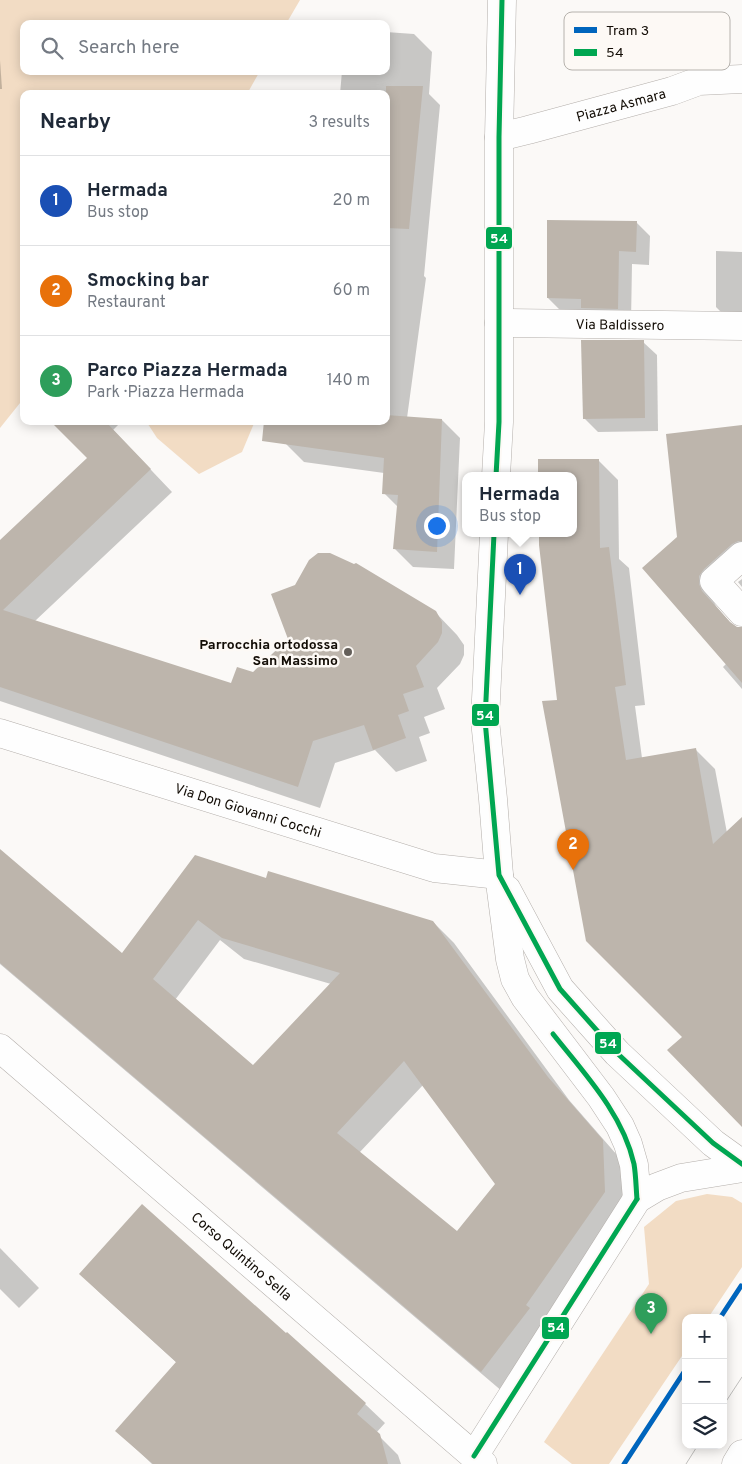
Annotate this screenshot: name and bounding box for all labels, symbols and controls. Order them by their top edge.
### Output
legend [564,12,730,70]
search box [20,20,390,75]
text: Tram 3 [606,23,649,40]
icon: search [38,34,66,62]
text: Search here [78,36,180,60]
text: 54 [606,45,624,62]
street label: Piazza Asmara [575,86,668,127]
text: Nearby [40,109,111,136]
text: 3 results [308,113,370,133]
text: Hermada [87,179,168,203]
text: 1 [53,191,59,211]
text: 20 m [333,191,370,211]
text: Bus stop [87,203,149,223]
line badge: 54 [485,226,513,250]
text: 54 [490,231,508,248]
text: Smocking bar [87,269,209,293]
text: 2 [51,281,61,301]
text: 60 m [333,281,370,301]
text: Restaurant [87,293,166,313]
street label: Via Baldissero [575,317,665,335]
text: Parco Piazza Hermada [87,359,288,383]
text: 3 [51,371,61,391]
text: 140 m [327,371,370,391]
text: Park · Piazza Hermada [87,383,244,403]
popup [462,472,577,537]
text: Hermada [479,483,560,507]
text: Bus stop [479,507,541,527]
your location [424,513,450,539]
pin: 1 [504,554,536,595]
place label: Parrocchia ortodossa San Massimo [199,637,338,670]
marker: Parrocchia ortodossa San Massimo [342,646,354,658]
line badge: 54 [471,703,500,727]
text: 54 [476,708,494,725]
street label: Via Don Giovanni Cocchi [172,781,323,842]
pin: 2 [557,829,589,870]
line badge: 54 [594,1031,622,1055]
text: 54 [599,1036,617,1053]
street label: Corso Quintino Sella [187,1209,295,1305]
pin: 3 [635,1293,667,1334]
map controls [682,1314,727,1449]
button: + [682,1314,727,1359]
line badge: 54 [541,1316,570,1340]
text: 54 [547,1320,565,1337]
button: − [682,1359,727,1404]
button: layers [682,1404,727,1449]

